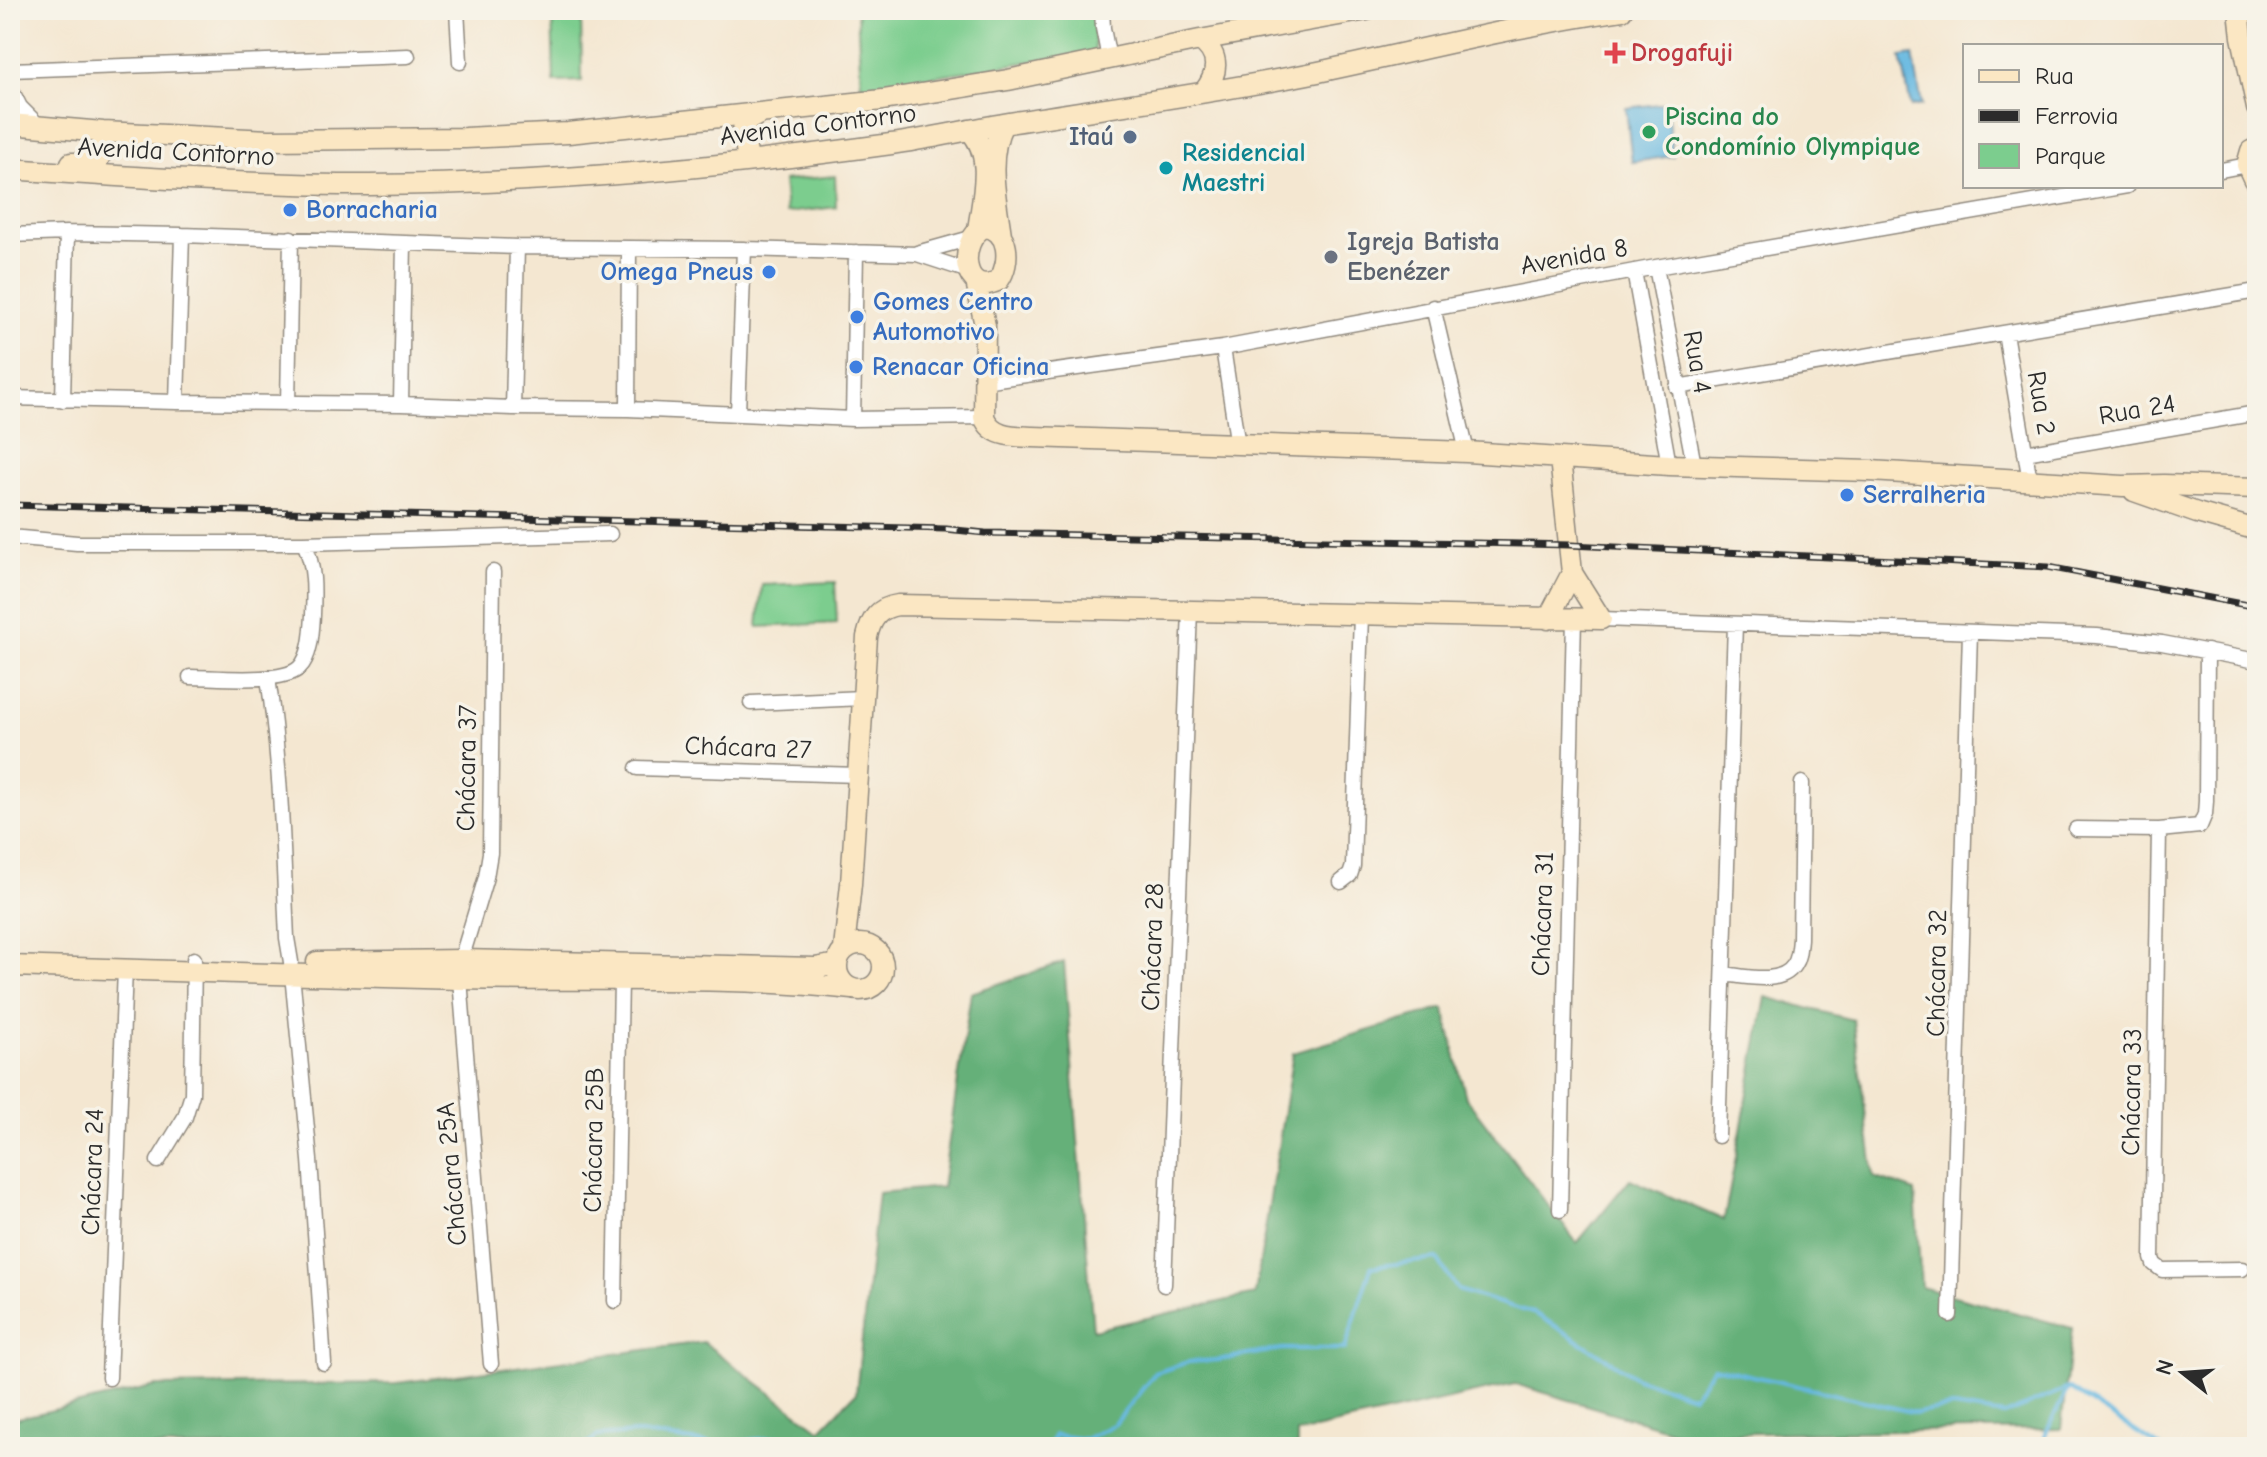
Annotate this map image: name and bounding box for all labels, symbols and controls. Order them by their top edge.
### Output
place label: Drogafuji [1631,38,1733,68]
marker: Drogafuji [1606,44,1624,62]
legend [1963,44,2223,188]
text: Rua [2035,62,2074,90]
street label: Avenida Contorno [718,98,918,152]
place label: Piscina do Condomínio Olympique [1665,102,1920,162]
text: Ferrovia [2035,102,2118,130]
place label: Itaú [1069,122,1114,152]
marker: Piscina do Condomínio Olympique [1640,123,1658,141]
marker: Itaú [1121,128,1139,146]
street label: Avenida Contorno [77,132,275,172]
place label: Residencial Maestri [1182,138,1306,198]
text: Parque [2035,142,2106,170]
marker: Residencial Maestri [1157,159,1175,177]
place label: Borracharia [306,195,438,225]
marker: Borracharia [281,201,299,219]
place label: Igreja Batista Ebenézer [1347,227,1500,287]
street label: Avenida 8 [1518,233,1630,281]
marker: Igreja Batista Ebenézer [1322,248,1340,266]
place label: Omega Pneus [600,257,753,287]
marker: Omega Pneus [760,263,778,281]
place label: Gomes Centro Automotivo [873,287,1033,347]
marker: Gomes Centro Automotivo [848,308,866,326]
street label: Rua 4 [1677,328,1717,396]
place label: Renacar Oficina [872,352,1050,382]
marker: Renacar Oficina [847,358,865,376]
street label: Rua 2 [2021,369,2061,437]
street label: Rua 24 [2097,389,2177,431]
place label: Serralheria [1863,480,1986,510]
marker: Serralheria [1838,486,1856,504]
street label: Chácara 37 [451,704,483,832]
street label: Chácara 27 [684,731,812,765]
street label: Chácara 31 [1526,851,1560,977]
street label: Chácara 28 [1136,882,1170,1012]
street label: Chácara 32 [1921,909,1953,1037]
street label: Chácara 33 [2116,1028,2148,1156]
street label: Chácara 25B [578,1067,610,1213]
street label: Chácara 25A [431,1101,473,1247]
street label: Chácara 24 [76,1108,110,1236]
north arrow [2143,1333,2223,1413]
text: N [2150,1357,2179,1378]

